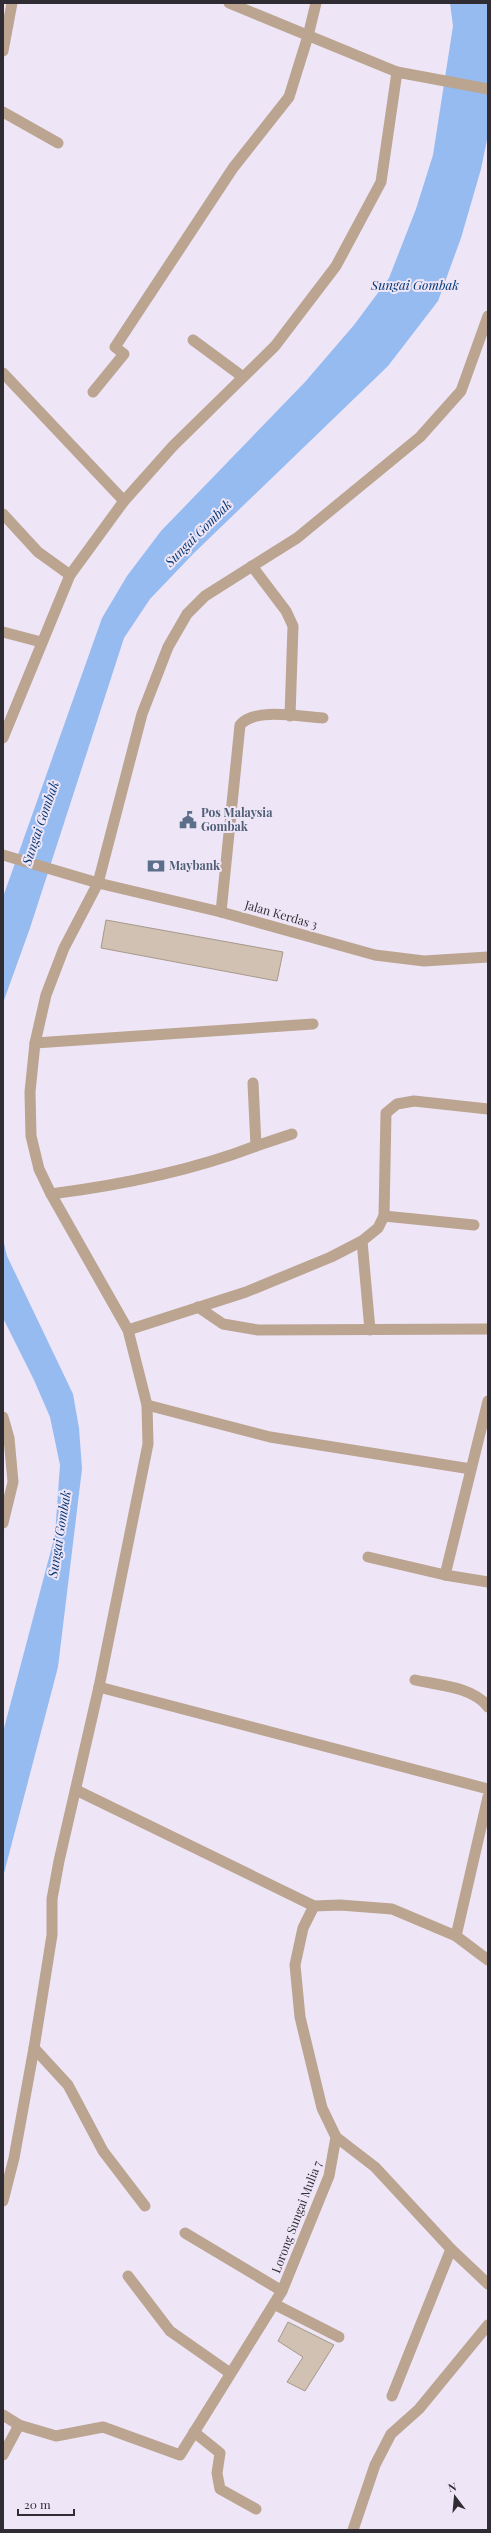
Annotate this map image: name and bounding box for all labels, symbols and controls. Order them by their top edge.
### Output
water label: Sungai Gombak [370,276,459,293]
water label: Sungai Gombak [160,495,235,570]
water label: Sungai Gombak [17,778,62,868]
place label: Pos Malaysia Gombak [201,804,273,834]
public building icon: Pos Malaysia Gombak [178,810,198,830]
bank icon: Maybank [146,856,166,876]
place label: Maybank [169,857,221,873]
street label: Jalan Kerdas 3 [242,896,319,932]
water label: Sungai Gombak [43,1489,74,1580]
street label: Lorong Sungai Mulia 7 [267,2158,325,2275]
north arrow [435,2477,475,2517]
text: N [446,2479,458,2495]
scale bar [18,2491,74,2517]
text: 20 m [24,2496,51,2512]

